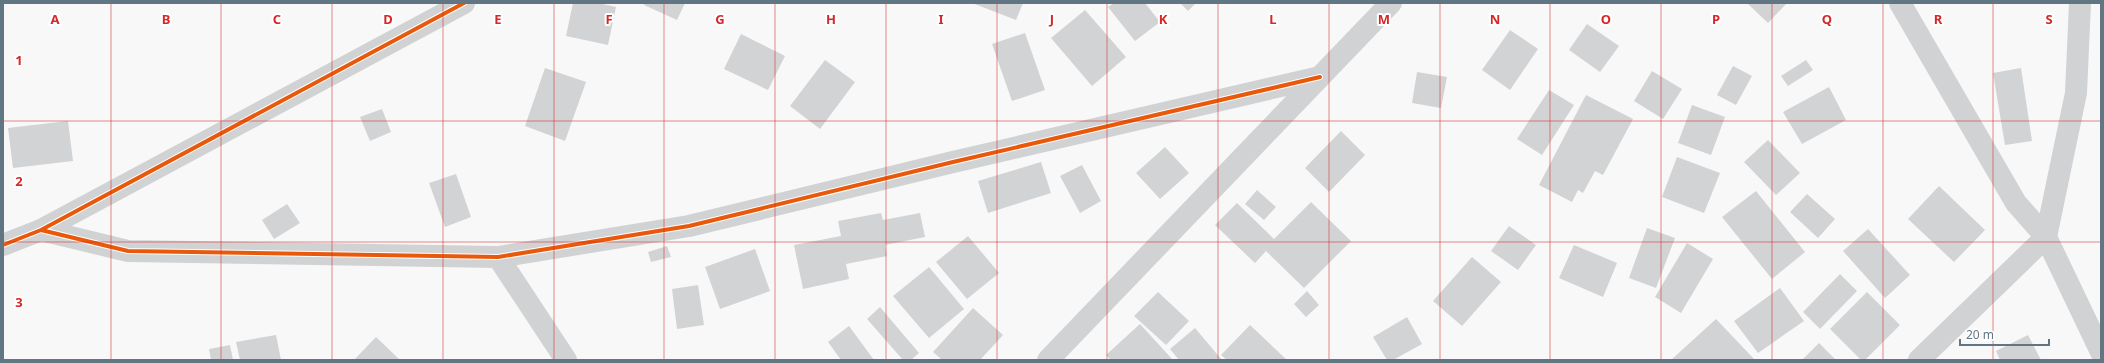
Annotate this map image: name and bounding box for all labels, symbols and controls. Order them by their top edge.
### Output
text: A [51,10,60,28]
text: B [162,10,170,28]
text: C [273,10,281,28]
text: D [383,10,393,28]
text: E [494,10,502,28]
text: F [605,10,613,28]
text: G [715,10,725,28]
text: H [826,10,836,28]
text: I [938,10,944,28]
text: J [1049,10,1054,28]
text: K [1159,10,1168,28]
text: L [1269,10,1277,28]
text: M [1378,10,1390,28]
text: N [1490,10,1500,28]
text: O [1601,10,1611,28]
text: P [1712,10,1720,28]
text: Q [1822,10,1832,28]
text: R [1934,10,1943,28]
text: S [2045,10,2053,28]
text: 1 [15,51,23,69]
text: 2 [15,172,23,190]
text: 3 [15,293,23,311]
scale bar [1960,321,2049,347]
text: 20 m [1966,326,1994,343]

